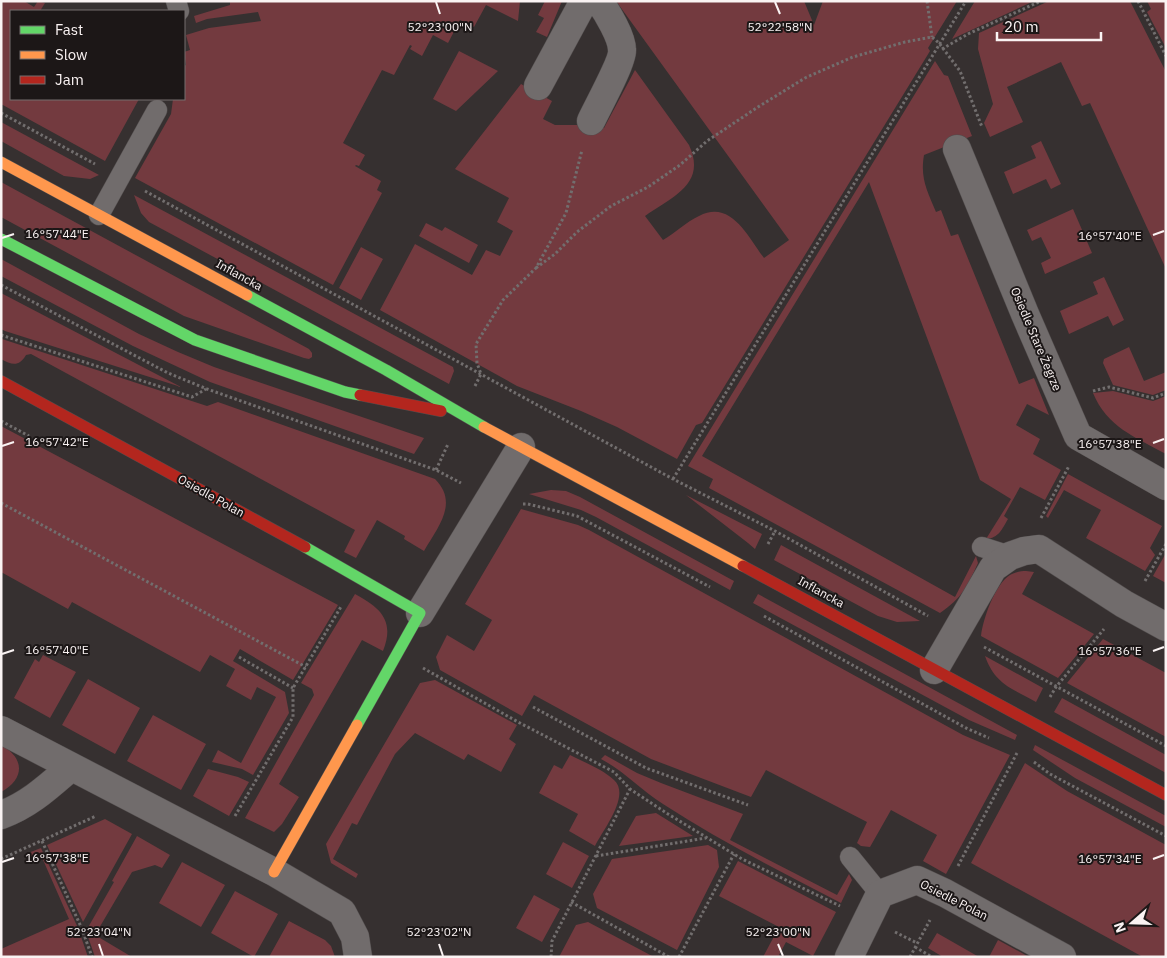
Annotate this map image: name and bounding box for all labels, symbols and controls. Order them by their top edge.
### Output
legend [10,10,185,100]
scale bar [997,10,1101,42]
text: 20 m [1004,17,1039,36]
text: 52°23'00"N [407,19,473,34]
text: 52°22'58"N [747,19,813,34]
text: Fast [55,20,83,39]
text: Slow [55,45,88,64]
text: Jam [55,70,84,89]
text: 16°57'44"E [25,226,89,241]
text: 16°57'40"E [1078,228,1142,243]
street label: Inflancka [213,256,266,294]
street label: Osiedle Stare Żegrze [1008,285,1065,393]
text: 16°57'42"E [25,434,89,449]
text: 16°57'38"E [1078,436,1142,451]
street label: Osiedle Polan [175,471,247,520]
street label: Inflancka [795,573,848,611]
text: 16°57'40"E [25,642,89,657]
text: 16°57'36"E [1078,643,1142,658]
text: 16°57'38"E [25,850,89,865]
text: 16°57'34"E [1078,851,1142,866]
street label: Osiedle Polan [918,876,991,923]
north arrow [1107,898,1157,948]
text: N [1110,920,1130,935]
text: 52°23'04"N [66,924,132,939]
text: 52°23'02"N [406,924,472,939]
text: 52°23'00"N [745,924,811,939]

